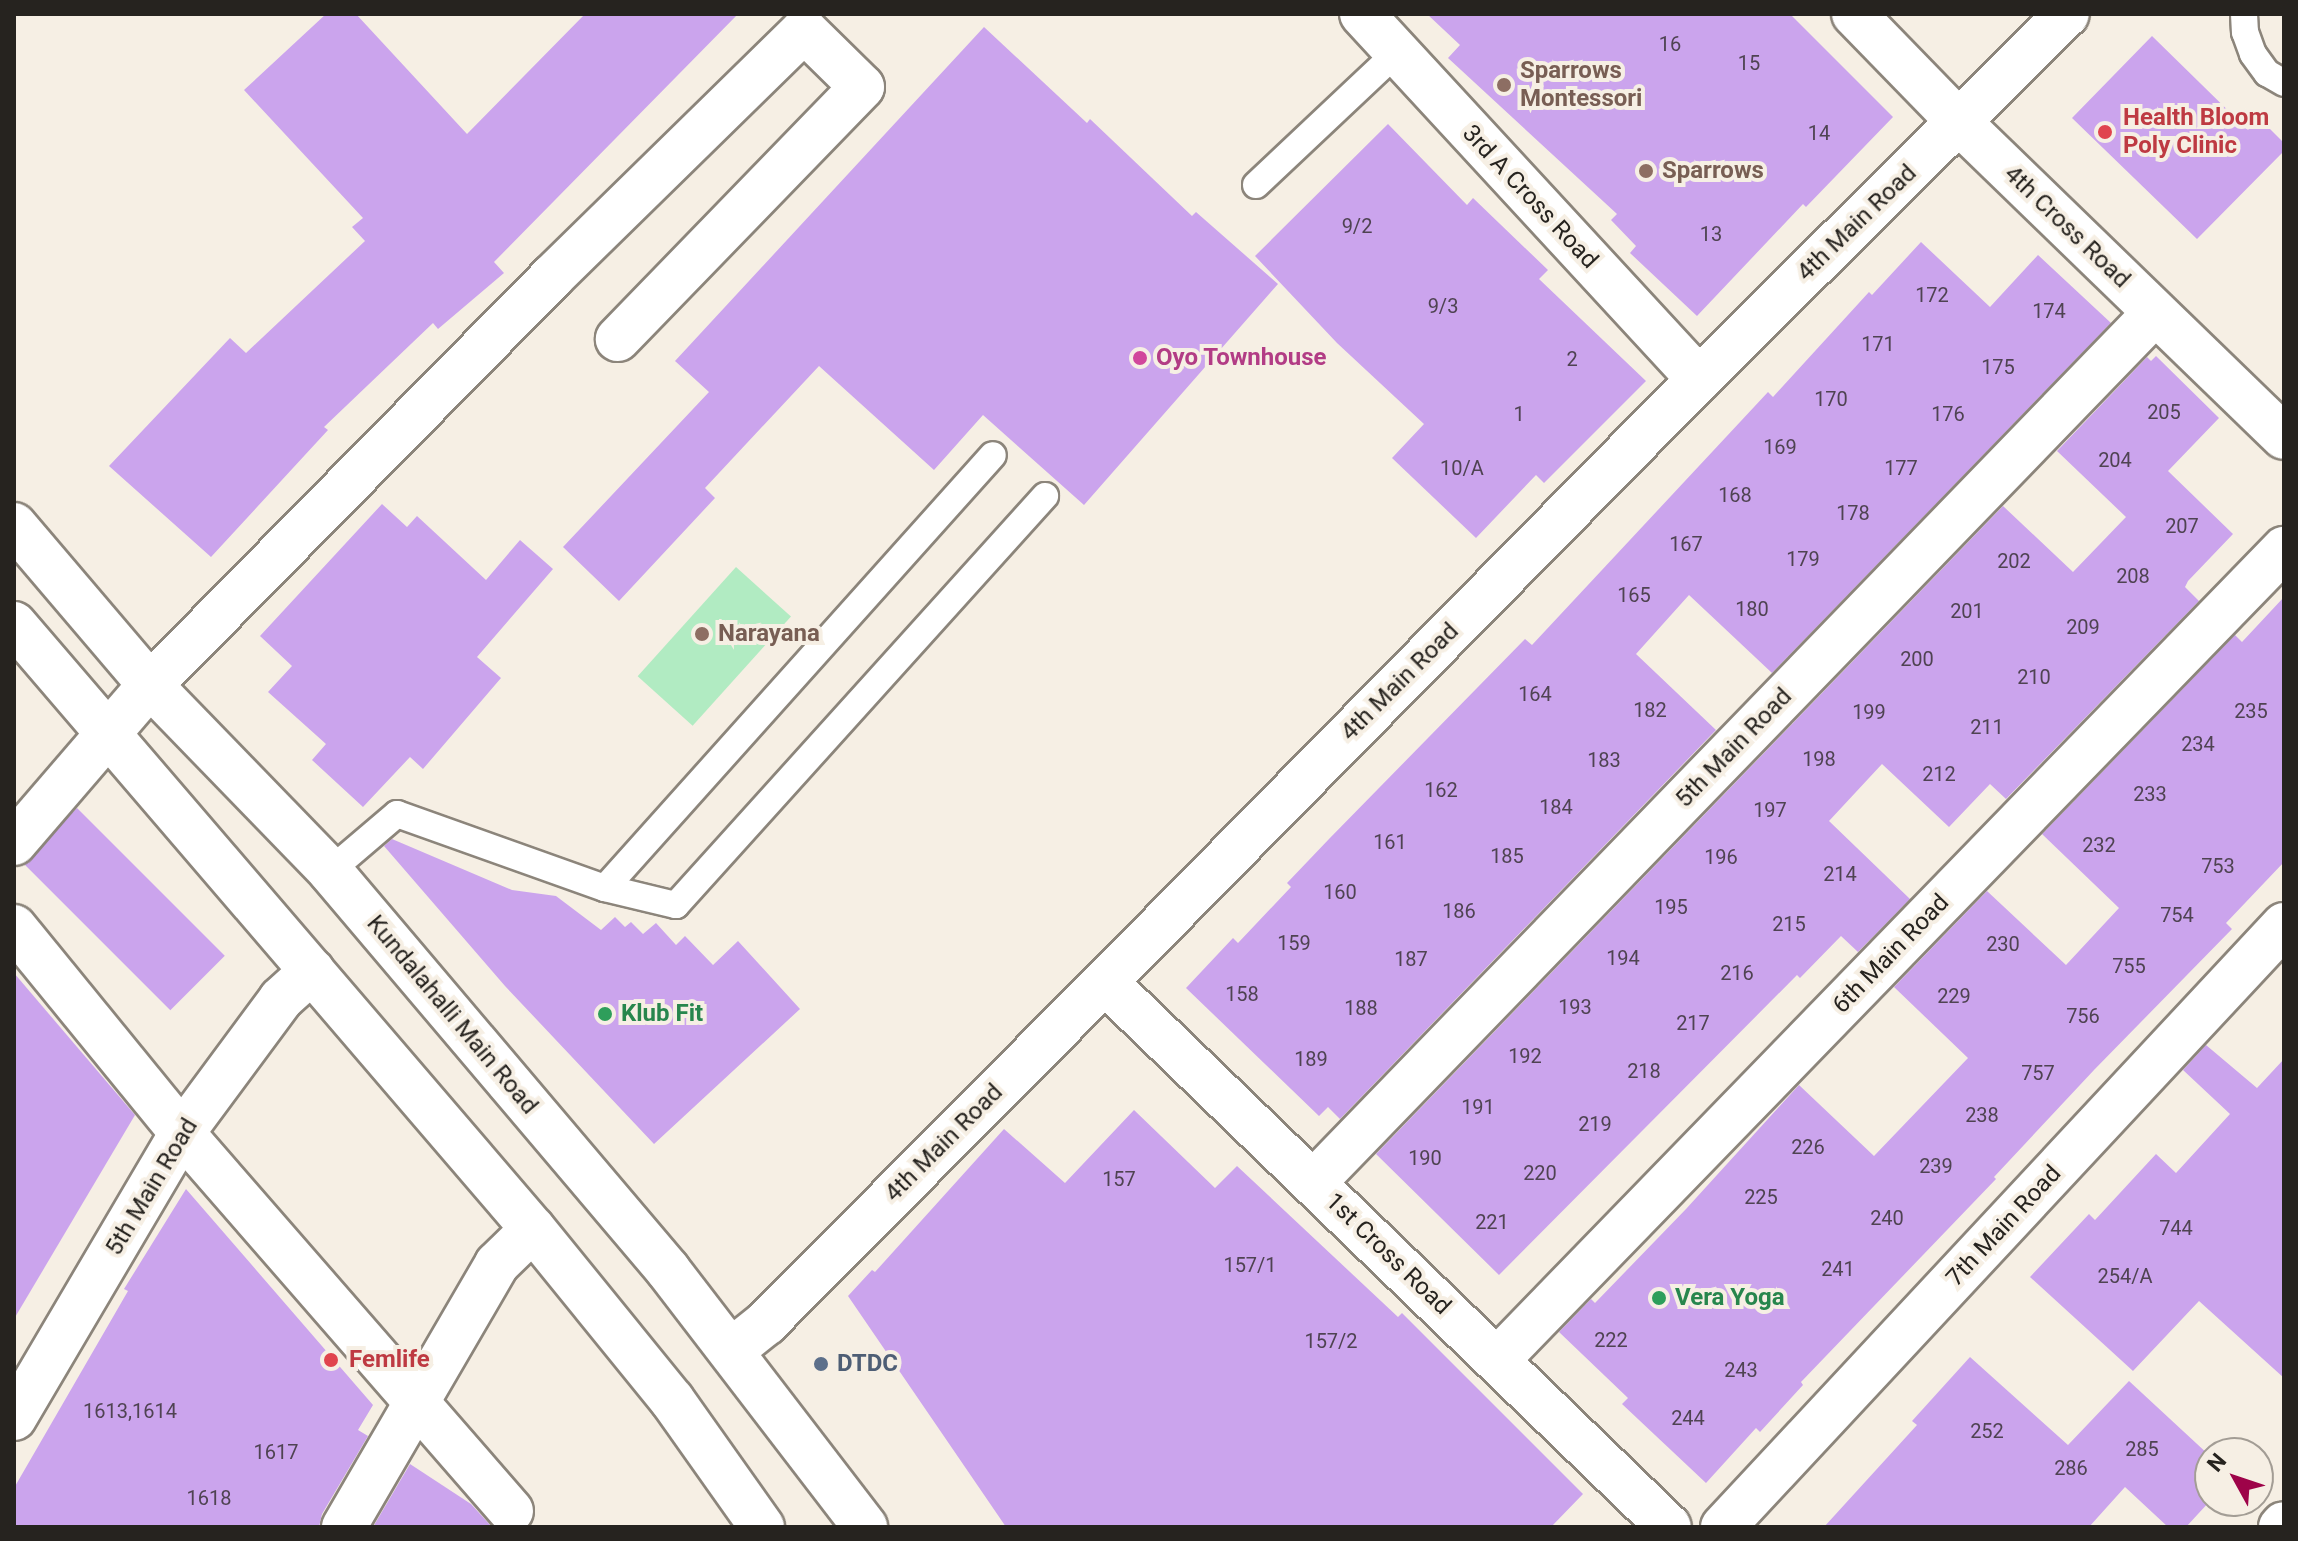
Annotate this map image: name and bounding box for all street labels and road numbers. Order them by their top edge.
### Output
street label: 3rd A Cross Road [1456,119,1604,275]
street label: 4th Main Road [1791,159,1923,287]
street label: 4th Cross Road [1998,160,2136,294]
street label: 4th Main Road [1335,617,1465,747]
street label: 5th Main Road [1670,682,1798,814]
street label: 6th Main Road [1827,888,1955,1020]
street label: Kundalahalli Main Road [360,910,544,1120]
street label: 4th Main Road [879,1078,1009,1208]
street label: 5th Main Road [100,1113,204,1261]
street label: 7th Main Road [1941,1160,2067,1292]
street label: 1st Cross Road [1319,1187,1457,1321]

